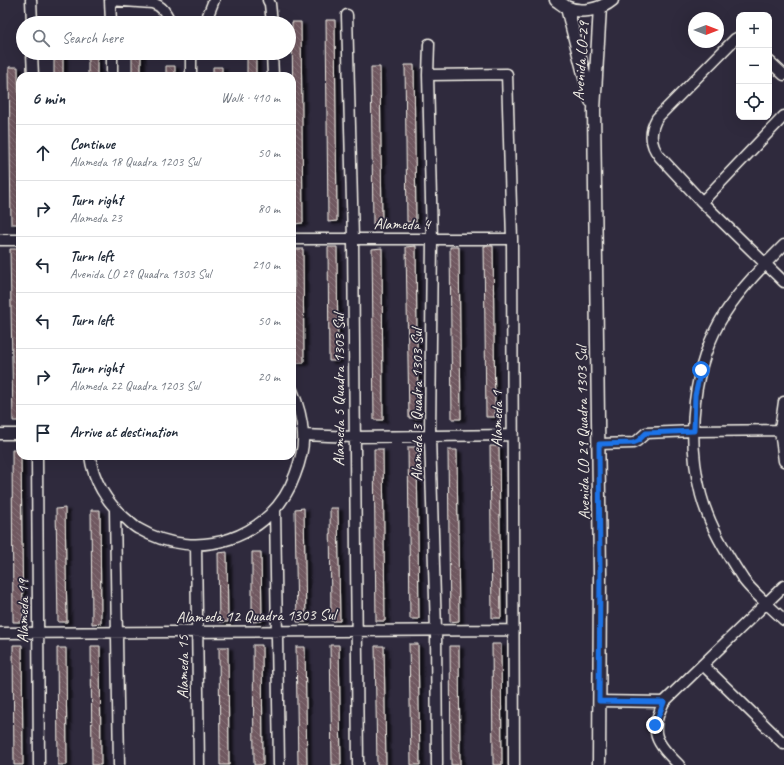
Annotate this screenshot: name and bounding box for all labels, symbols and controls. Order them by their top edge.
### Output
north arrow [688,12,724,48]
map controls [736,12,772,120]
button: + [736,12,772,48]
search box [16,16,296,60]
street label: Avenida LO-29 [568,19,594,101]
icon: search [30,27,52,49]
text: Search here [62,29,123,48]
button: − [736,48,772,84]
button: locate [736,84,772,120]
text: 6 min [32,88,65,109]
text: Walk · 410 m [221,90,280,106]
text: Continue [70,135,115,154]
icon: ahead [32,142,54,164]
text: 50 m [258,145,280,161]
text: Alameda 18 Quadra 1203 Sul [70,154,200,170]
text: Turn right [70,191,123,210]
icon: right [32,198,54,220]
text: 80 m [258,201,280,217]
text: Alameda 23 [70,210,122,226]
street label: Alameda 4 [374,214,432,234]
text: Turn left [70,247,113,266]
icon: left [32,254,54,276]
text: 210 m [252,257,280,273]
text: Avenida LO 29 Quadra 1303 Sul [70,266,211,282]
icon: left [32,310,54,332]
text: Turn left [70,311,113,330]
street label: Alameda 5 Quadra 1303 Sul [329,311,349,466]
text: 50 m [258,313,280,329]
street label: Alameda 3 Quadra 1303 Sul [407,326,427,481]
street label: Avenida LO 29 Quadra 1303 Sul [571,343,595,520]
text: Turn right [70,359,123,378]
route start [692,361,710,379]
icon: right [32,366,54,388]
text: 20 m [258,369,280,385]
text: Alameda 22 Quadra 1203 Sul [70,378,200,394]
street label: Alameda 1 [487,390,507,447]
icon: arrive [32,422,54,444]
text: Arrive at destination [70,423,177,442]
street label: Alameda 19 [13,577,33,643]
street label: Alameda 12 Quadra 1303 Sul [176,605,339,627]
street label: Alameda 15 [173,634,193,699]
route end [646,716,664,734]

